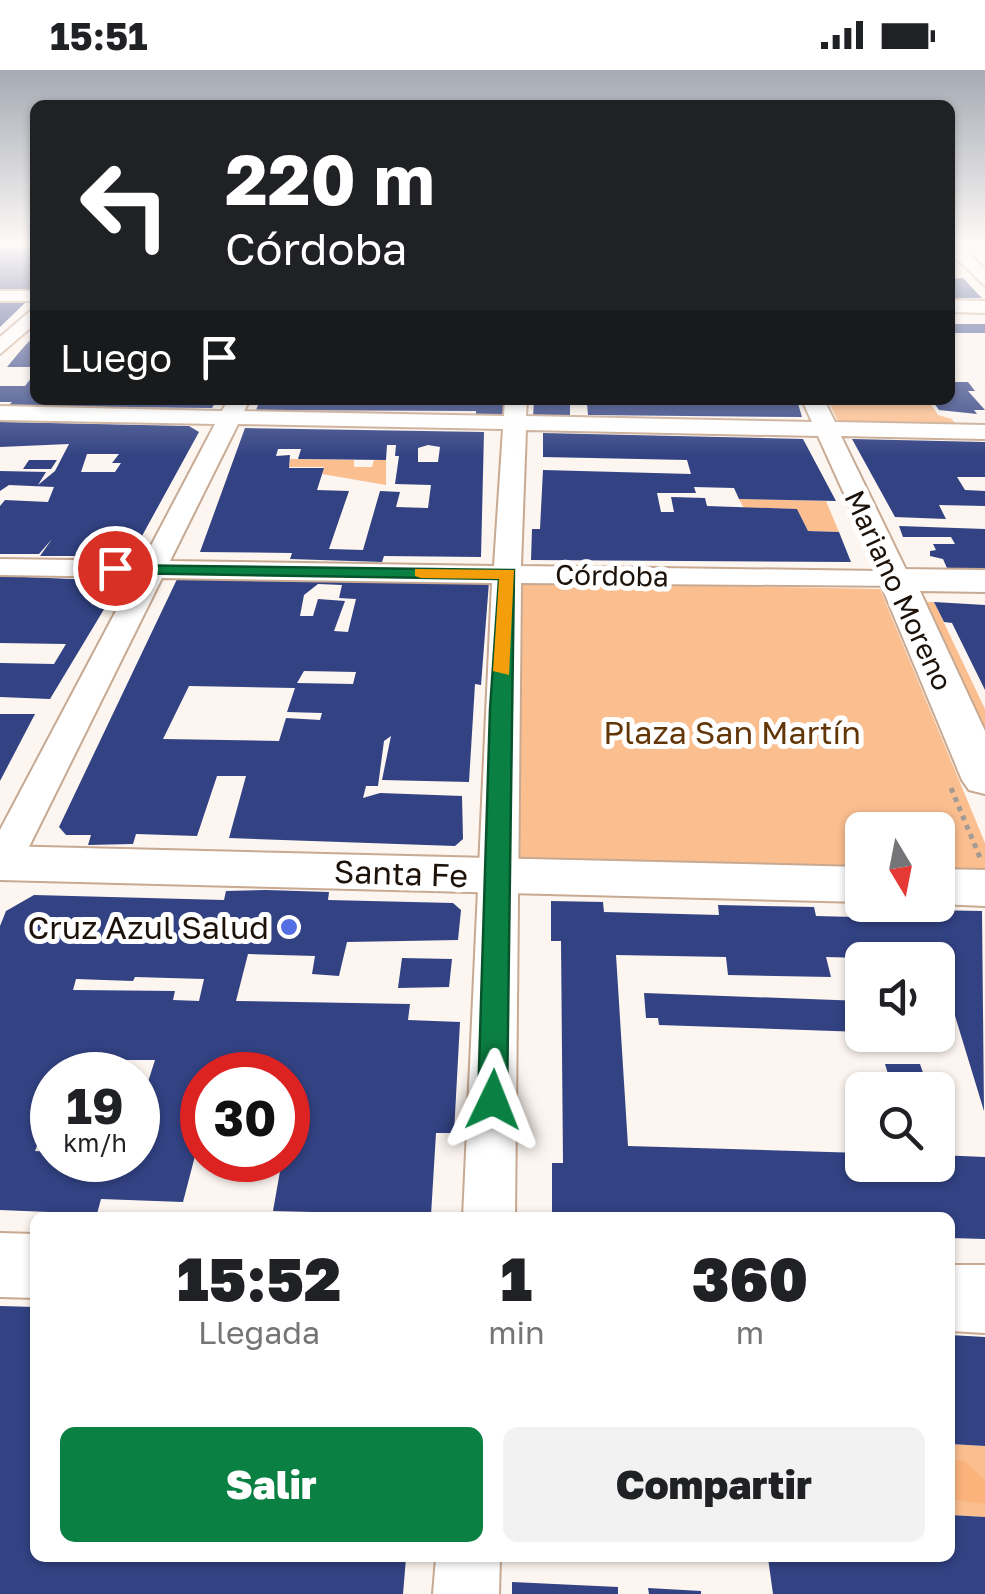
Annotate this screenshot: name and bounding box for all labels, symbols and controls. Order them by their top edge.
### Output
text: 15:51 [50,13,148,58]
text: 220 m [225,136,435,220]
icon: left [60,140,190,270]
text: Córdoba [225,221,407,275]
icon: arrive [192,330,247,385]
text: Luego [60,335,172,380]
street label: Mariano Moreno [838,485,960,695]
pin [73,526,158,611]
icon: arrive [88,541,143,596]
street label: Córdoba [555,558,669,592]
park label: Plaza San Martín [603,713,861,751]
north arrow [845,812,955,922]
map controls [845,812,955,1182]
street label: Santa Fe [333,852,469,894]
place label: Cruz Azul Salud [28,908,269,946]
marker: Cruz Azul Salud [278,916,300,938]
button: sound [845,942,955,1052]
position arrow [441,1048,545,1152]
speed limit sign: 30 [180,1052,310,1182]
button: search [845,1072,955,1182]
text: 19 [66,1075,124,1135]
text: km/h [63,1127,127,1158]
text: 15:52 [177,1242,341,1314]
text: 1 [501,1242,532,1314]
text: 360 [692,1242,808,1314]
text: Llegada [198,1313,320,1351]
text: min [488,1313,545,1351]
text: m [736,1313,764,1351]
button: Salir [60,1427,483,1542]
button: Compartir [503,1427,925,1542]

